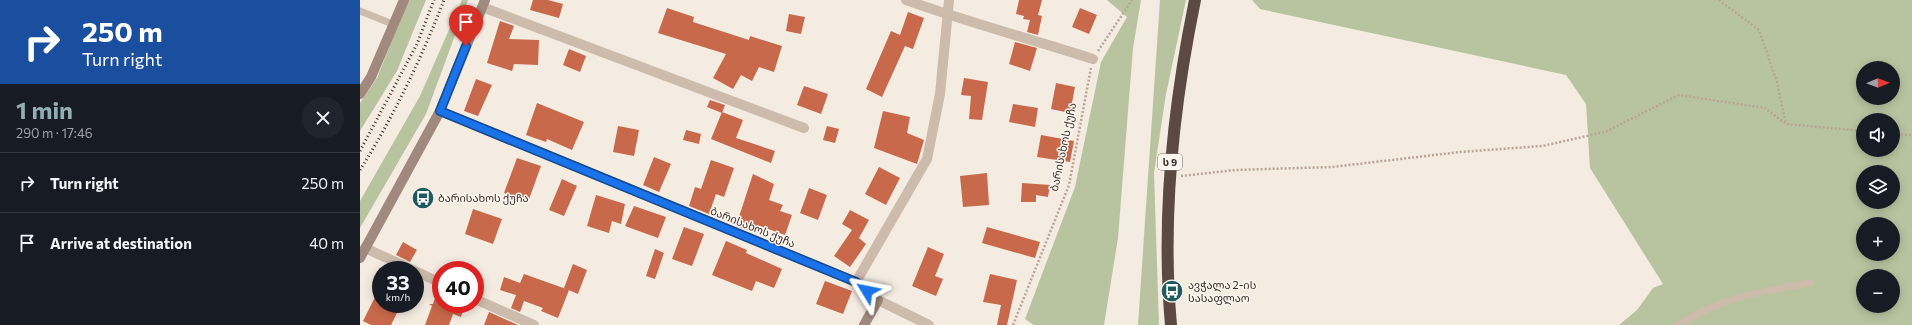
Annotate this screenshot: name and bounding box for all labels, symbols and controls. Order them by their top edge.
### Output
pin [449,5,483,46]
icon: arrive [455,11,477,33]
text: 250 m [82,14,163,48]
icon: right [16,16,68,68]
text: Turn right [82,48,162,70]
north arrow [1856,61,1900,105]
map controls [1856,61,1900,313]
text: 1 min [16,95,73,124]
button: close [302,97,344,139]
street label: ბარისახოს ქუჩა [1047,101,1079,193]
button: sound [1856,113,1900,157]
text: 290 m · 17:46 [16,125,93,141]
road number: ს 9 [1158,154,1182,170]
button: layers [1856,165,1900,209]
icon: right [16,172,38,194]
text: Turn right [50,174,119,192]
text: 250 m [301,174,344,192]
bus stop icon: ბარისახოს ქუჩა [410,185,436,211]
place label: ბარისახოს ქუჩა [438,191,529,205]
street label: ბარისახოს ქუჩა [708,204,798,250]
button: + [1856,217,1900,261]
icon: arrive [16,232,38,254]
text: Arrive at destination [50,234,192,252]
text: 40 m [309,234,344,252]
speed limit sign: 40 [432,261,484,313]
button: − [1856,269,1900,313]
text: 33 [386,270,410,294]
position arrow [846,270,888,312]
bus stop icon: ავჭალა 2-ის სასაფლაო [1159,278,1185,304]
place label: ავჭალა 2-ის სასაფლაო [1188,278,1257,305]
text: km/h [386,291,410,303]

